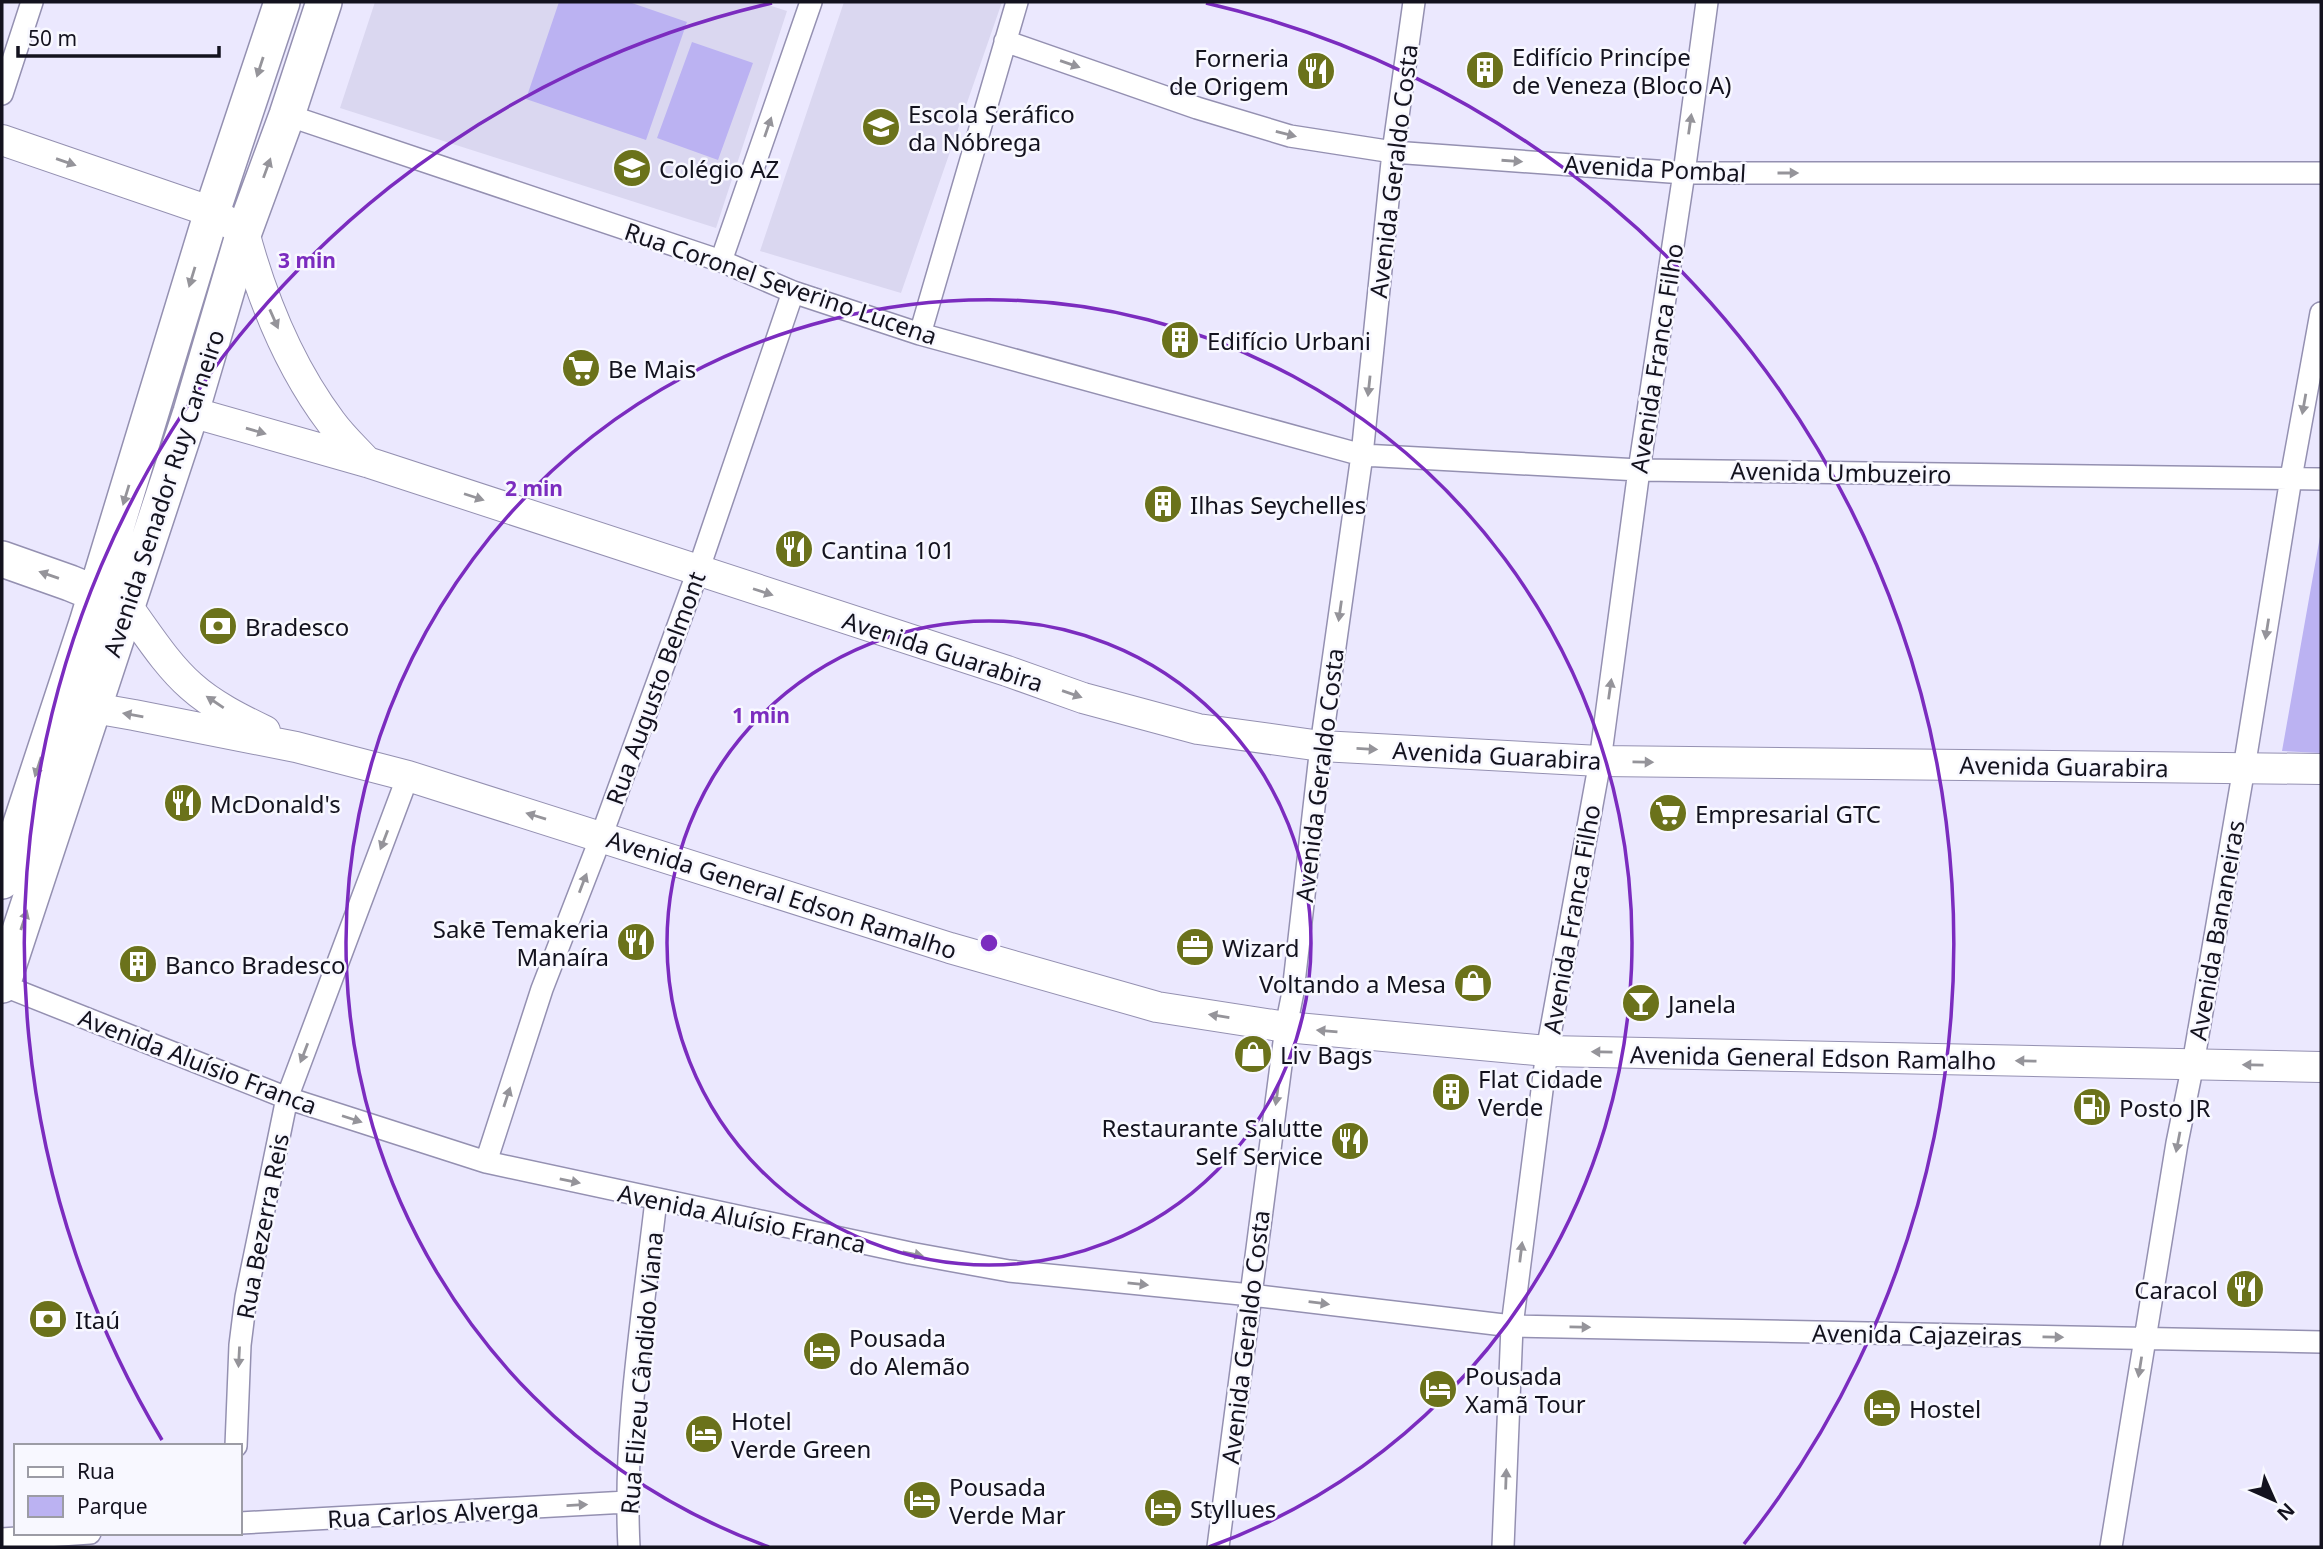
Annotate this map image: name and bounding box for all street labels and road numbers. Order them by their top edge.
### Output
street label: Avenida Geraldo Costa [1361,42,1425,300]
street label: Avenida Pombal [1563,147,1747,189]
street label: Rua Coronel Severino Lucena [620,214,942,352]
street label: Avenida Franca Filho [1622,241,1690,475]
street label: Avenida Senador Ruy Carneiro [94,325,232,661]
street label: Avenida Umbuzeiro [1730,454,1952,490]
street label: Rua Augusto Belmont [597,566,713,809]
street label: Avenida Guarabira [838,603,1048,699]
street label: Avenida Geraldo Costa [1287,646,1351,904]
street label: Avenida Guarabira [1392,733,1602,777]
street label: Avenida Guarabira [1959,748,2169,784]
street label: Avenida Franca Filho [1535,802,1607,1036]
street label: Avenida Bananeiras [2180,817,2252,1043]
street label: Avenida General Edson Ramalho [603,822,961,966]
street label: Avenida Aluísio Franca [74,1000,322,1122]
street label: Avenida General Edson Ramalho [1630,1037,1996,1077]
street label: Rua Bezerra Reis [228,1130,296,1322]
street label: Avenida Aluísio Franca [615,1176,869,1260]
street label: Avenida Geraldo Costa [1213,1208,1277,1466]
street label: Rua Elizeu Cândido Viana [612,1230,670,1516]
street label: Avenida Cajazeiras [1812,1316,2022,1352]
street label: Rua Carlos Alverga [326,1491,540,1535]

